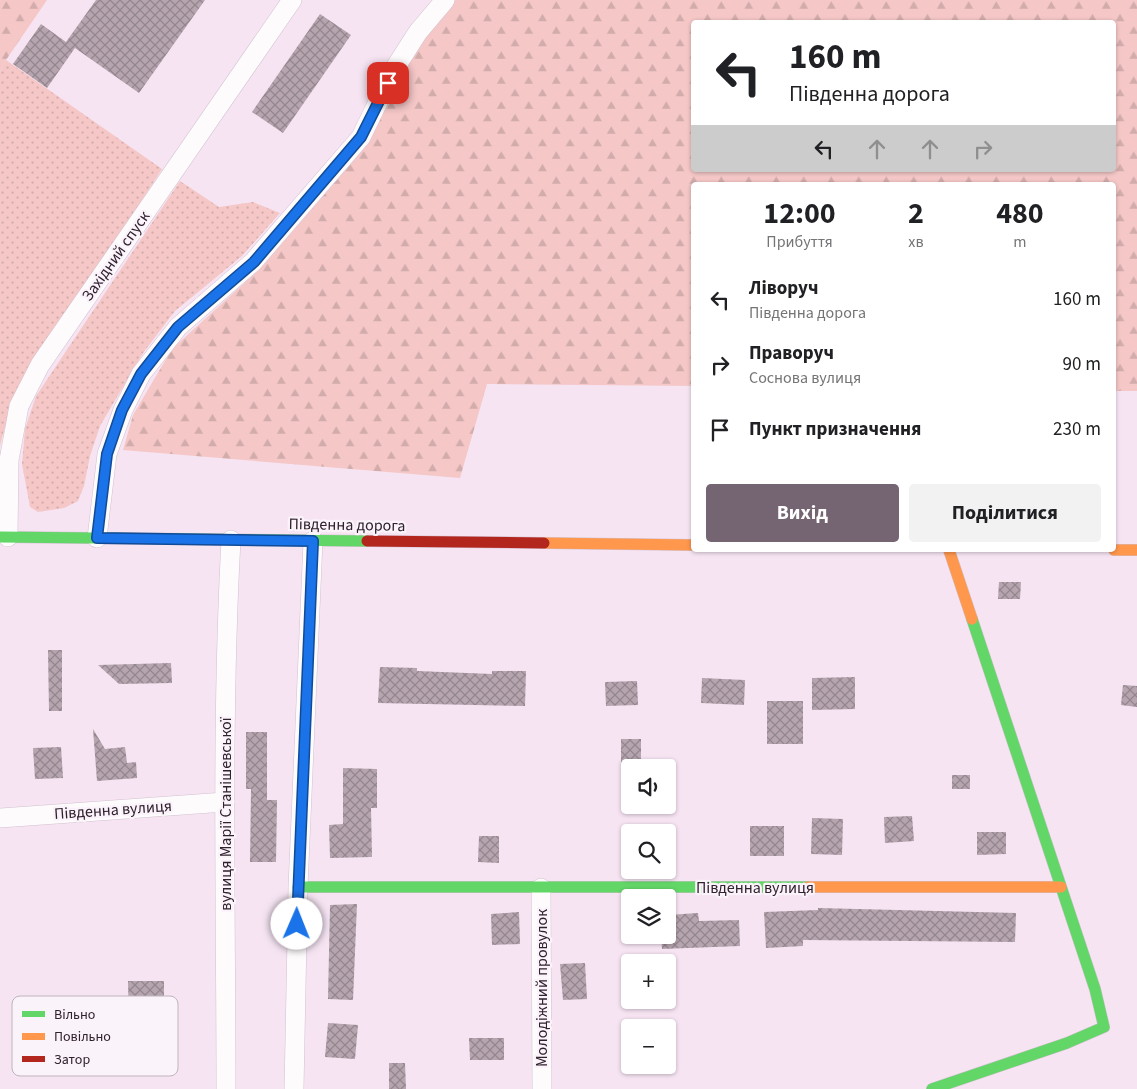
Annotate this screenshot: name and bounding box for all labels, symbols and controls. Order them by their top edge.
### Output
text: 160 m [789,32,881,82]
icon: left [706,40,771,105]
pin [367,62,409,104]
icon: arrive [374,69,402,97]
text: Південна дорога [789,78,950,110]
icon: left [810,135,838,163]
icon: ahead [863,135,891,163]
icon: ahead [916,135,944,163]
icon: right [969,135,997,163]
text: 12:00 [763,192,836,235]
text: 2 [908,192,924,235]
text: 480 [996,192,1044,235]
street label: Західний спуск [77,206,155,306]
text: Прибуття [766,231,833,253]
text: хв [908,231,924,253]
text: m [1013,231,1027,253]
text: Ліворуч [749,275,818,302]
icon: left [706,286,734,314]
text: 160 m [1053,286,1101,313]
text: Південна дорога [749,302,866,324]
text: Праворуч [749,340,834,367]
icon: right [706,351,734,379]
text: 90 m [1063,351,1101,378]
text: Соснова вулиця [749,367,861,389]
icon: arrive [706,416,734,444]
text: Пункт призначення [749,416,921,443]
text: 230 m [1053,416,1101,443]
button: Вихід [706,484,899,542]
button: Поділитися [909,484,1101,542]
street label: Південна дорога [288,513,406,537]
street label: вулиця Марії Станішевської [215,716,237,911]
map controls [621,759,676,1074]
button: sound [621,759,676,814]
street label: Південна вулиця [53,795,173,825]
button: search [621,824,676,879]
street label: Південна вулиця [696,877,814,899]
button: layers [621,889,676,944]
position arrow [270,897,322,949]
street label: Молодіжний провулок [531,909,553,1067]
button: + [621,954,676,1009]
legend [12,996,178,1076]
text: Вільно [54,1005,95,1025]
button: − [621,1019,676,1074]
text: Повільно [54,1027,111,1047]
text: Затор [54,1050,90,1070]

